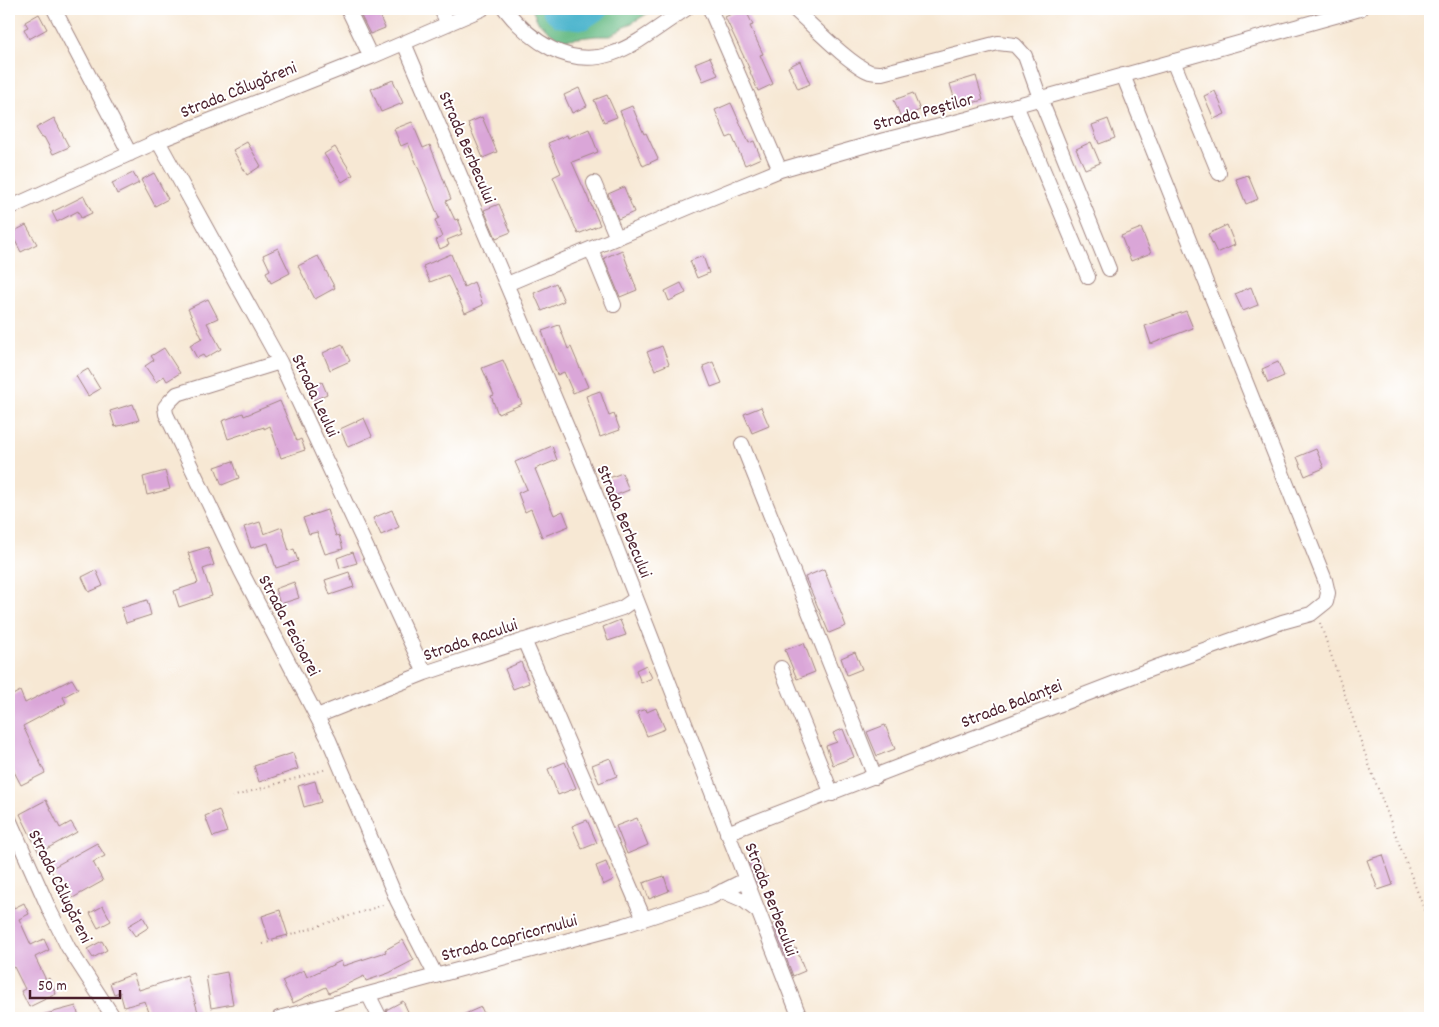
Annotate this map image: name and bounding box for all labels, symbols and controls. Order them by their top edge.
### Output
street label: Strada Călugăreni [177,57,301,126]
street label: Strada Berbecului [431,88,501,208]
street label: Strada Peștilor [871,88,977,139]
street label: Strada Leului [284,350,344,442]
street label: Strada Berbecului [589,462,657,582]
street label: Strada Fecioarei [251,571,325,681]
street label: Strada Racului [420,614,521,669]
street label: Strada Balanței [958,675,1066,736]
street label: Strada Călugăreni [20,826,97,948]
street label: Strada Berbecului [737,839,803,960]
street label: Strada Capricornului [439,909,580,970]
scale bar [30,967,120,999]
text: 50 m [38,976,67,998]

